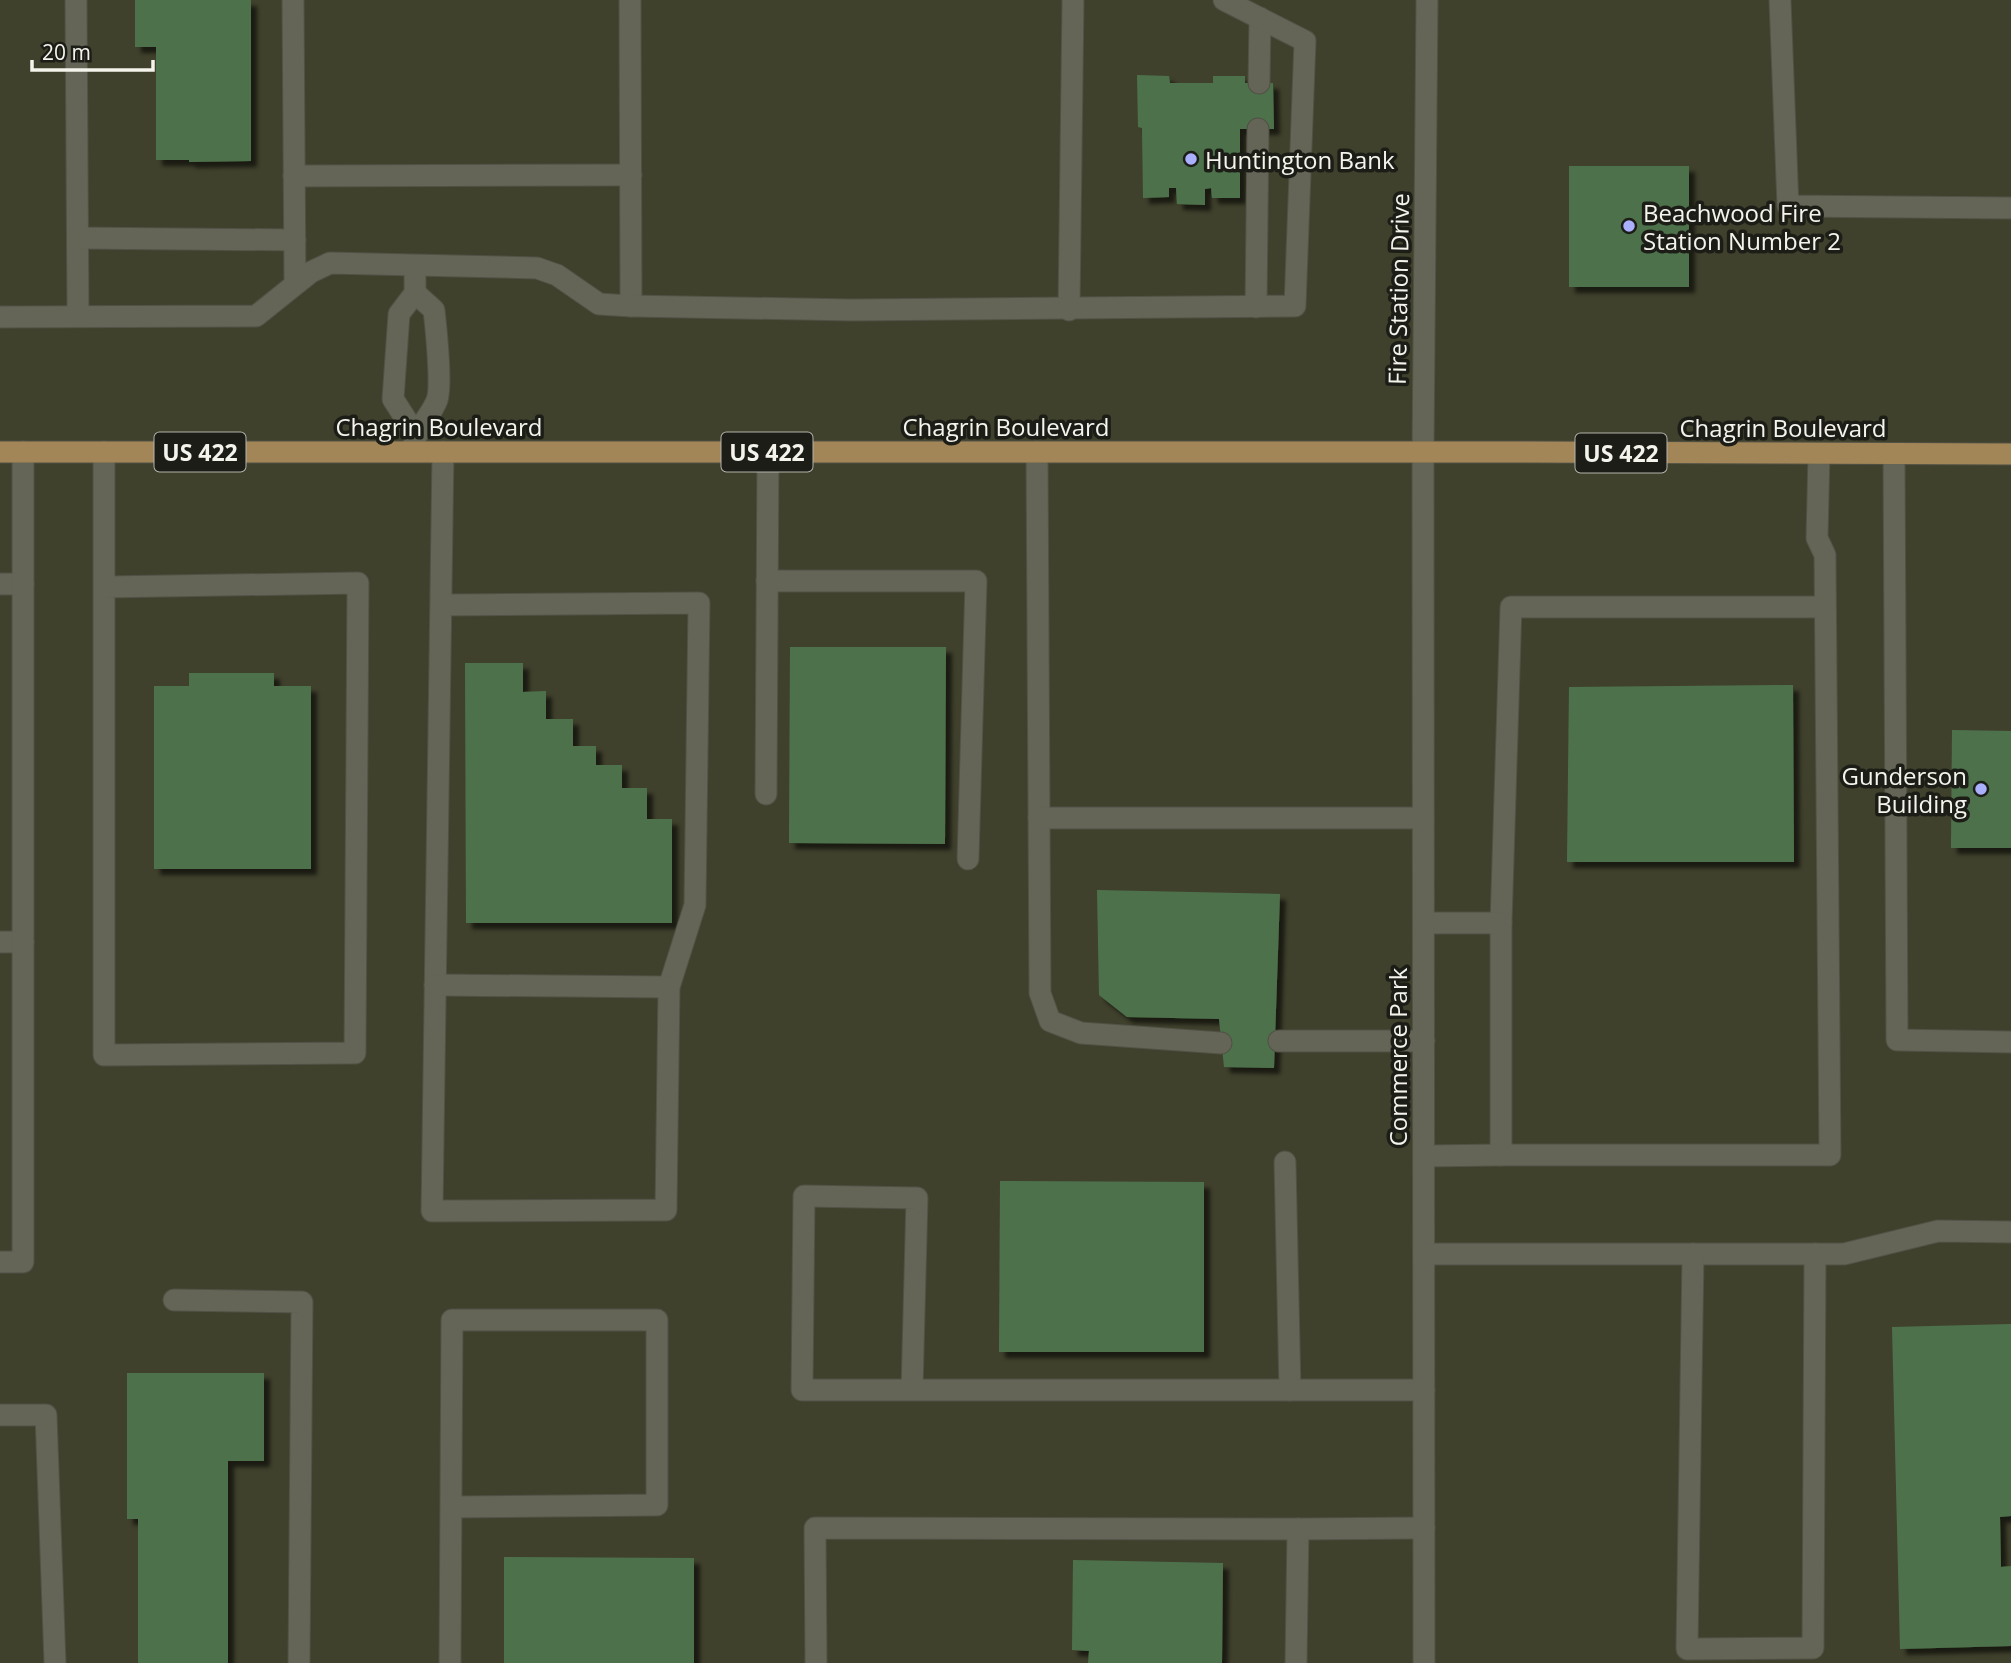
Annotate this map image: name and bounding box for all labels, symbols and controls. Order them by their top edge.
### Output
scale bar [32,28,152,72]
text: 20 m [42,38,91,66]
place label: Huntington Bank [1205,143,1395,176]
marker: Huntington Bank [1183,151,1199,167]
street label: Fire Station Drive [1380,193,1416,385]
place label: Beachwood Fire Station Number 2 [1643,196,1841,257]
marker: Beachwood Fire Station Number 2 [1621,218,1637,234]
street label: Chagrin Boulevard [335,410,543,443]
street label: Chagrin Boulevard [902,410,1110,443]
street label: Chagrin Boulevard [1679,411,1887,444]
road number: US 422 [154,432,246,472]
road number: US 422 [722,432,812,472]
road number: US 422 [1576,433,1666,472]
place label: Gunderson Building [1842,759,1967,820]
marker: Gunderson Building [1973,781,1989,797]
street label: Commerce Park [1381,967,1414,1146]

